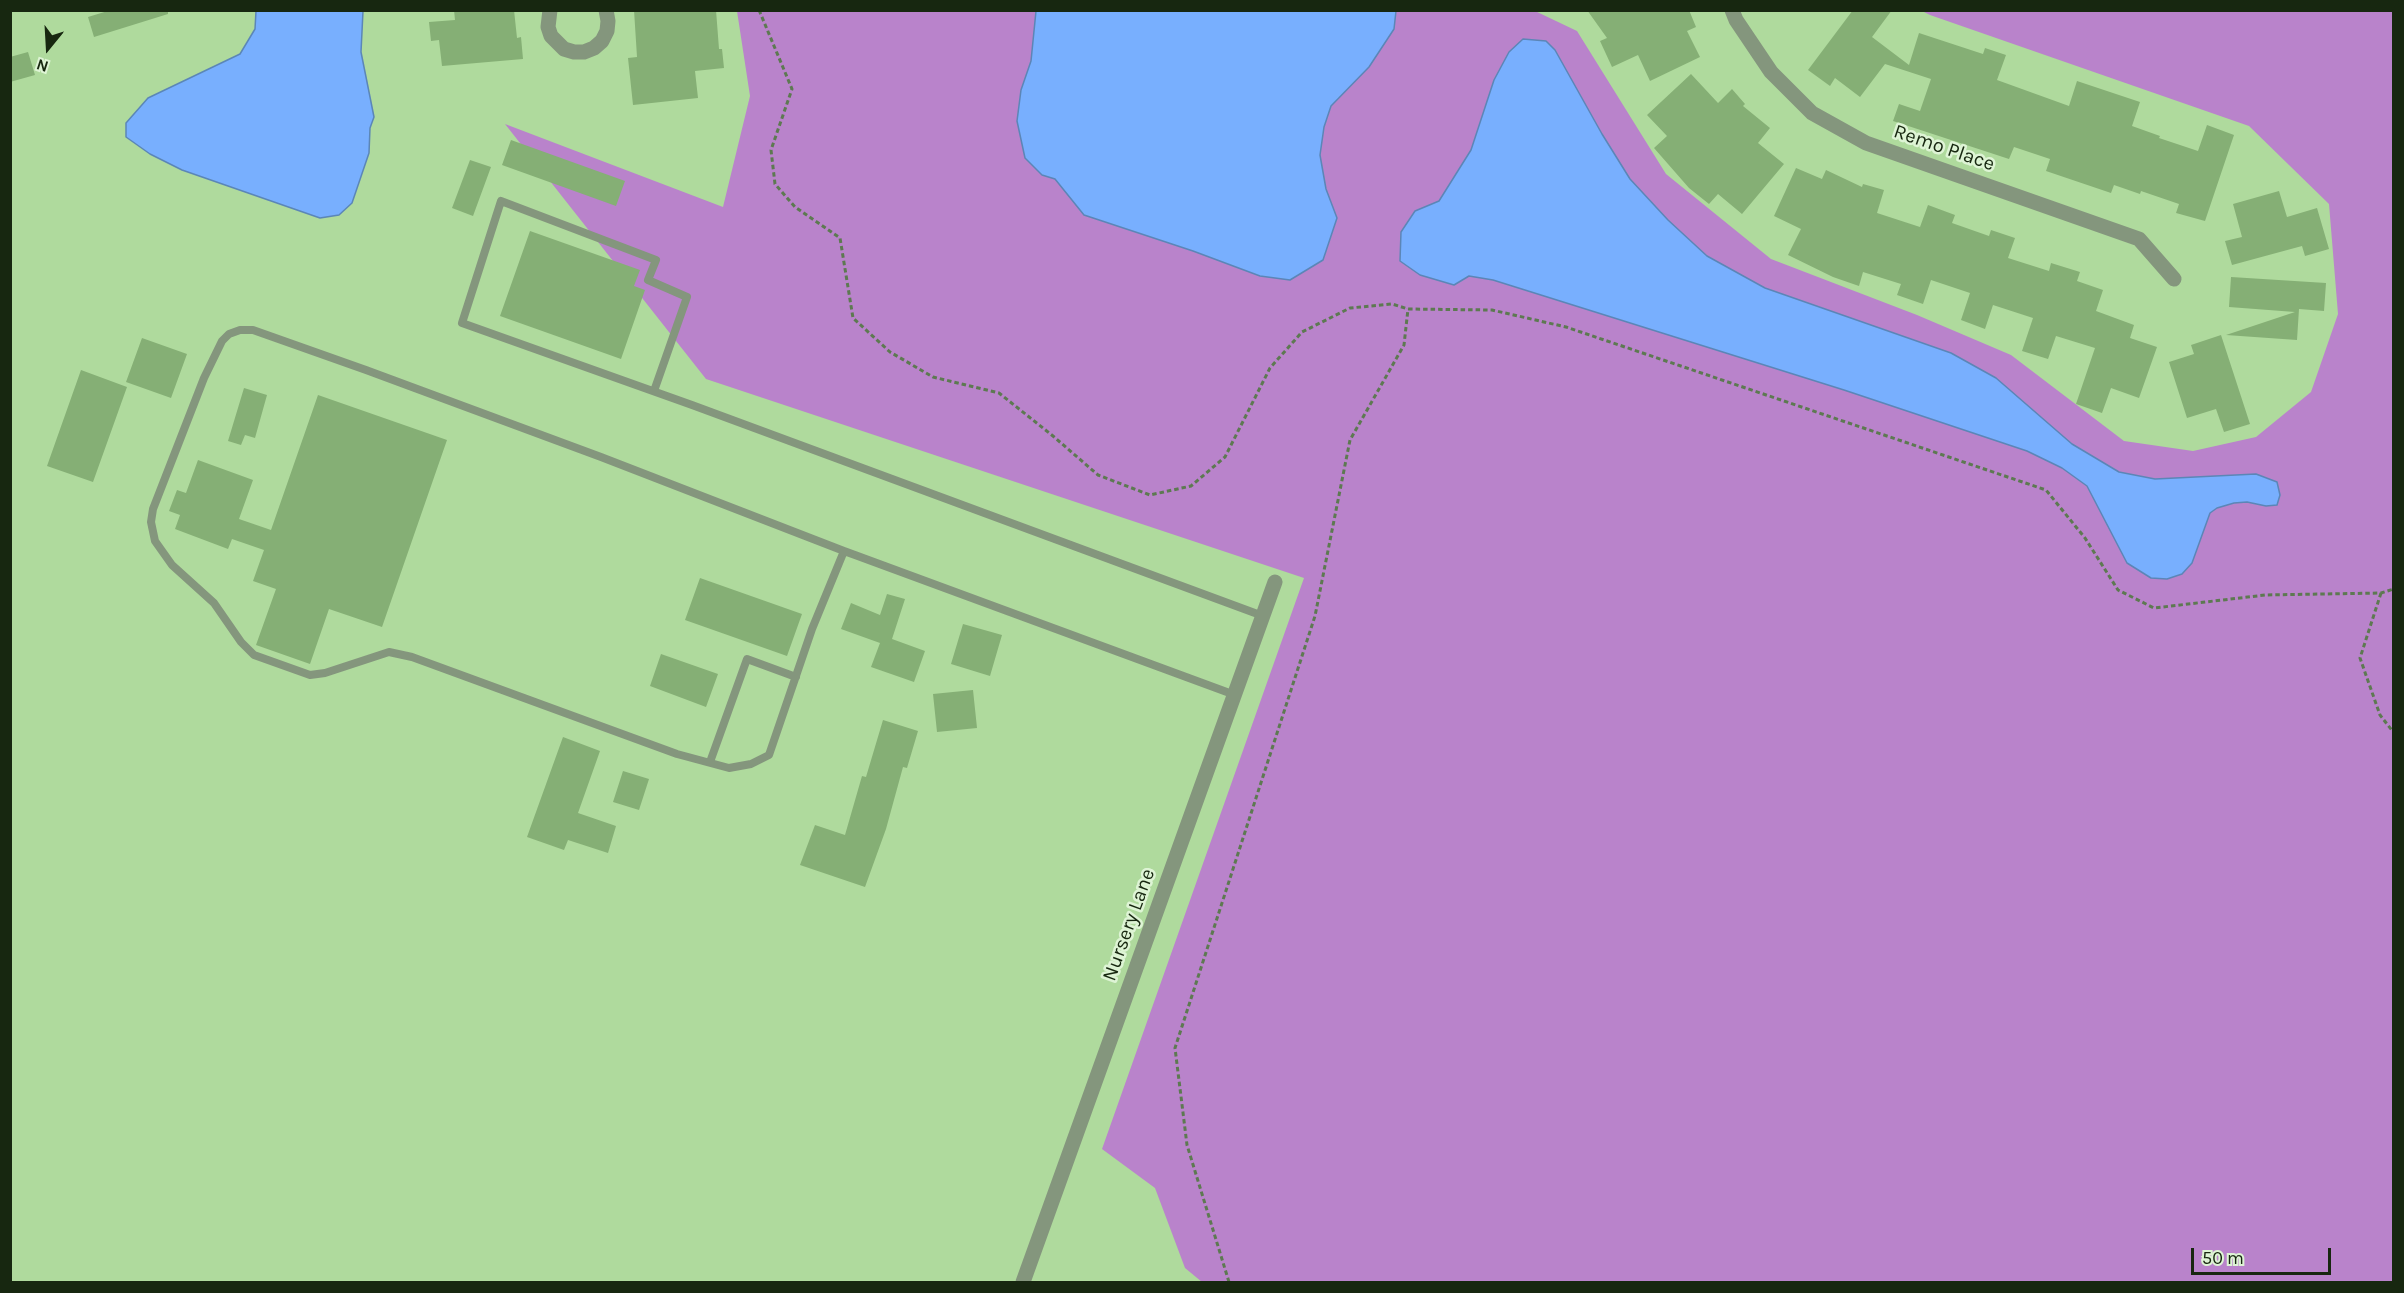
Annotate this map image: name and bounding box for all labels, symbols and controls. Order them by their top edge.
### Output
north arrow [18,18,78,78]
text: N [34,55,51,76]
street label: Remo Place [1890,120,1998,176]
street label: Nursery Lane [1098,866,1160,984]
scale bar [2194,1236,2334,1274]
text: 50 m [2202,1247,2244,1269]

